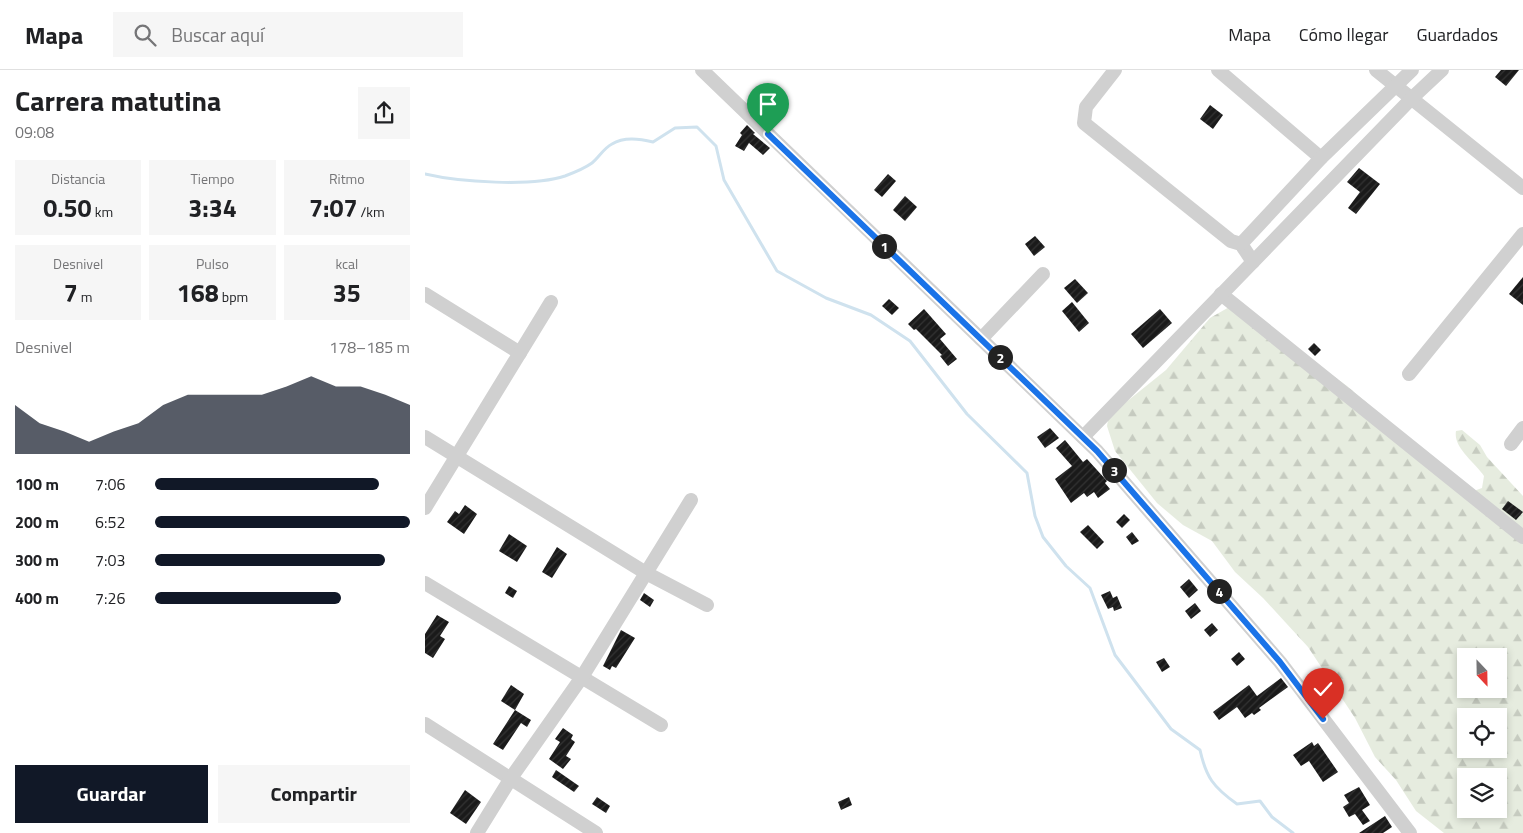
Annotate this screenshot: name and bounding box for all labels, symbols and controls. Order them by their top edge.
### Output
search box [113,12,463,57]
text: Mapa [25,17,83,53]
text: Buscar aquí [171,20,264,49]
icon: search [131,21,159,49]
text: Mapa [1228,21,1271,48]
text: Cómo llegar [1299,21,1388,48]
text: Guardados [1416,21,1498,48]
text: Carrera matutina [15,79,221,122]
pin [747,83,789,134]
button: share [358,87,410,139]
icon: arrive [754,90,782,118]
text: 09:08 [15,120,54,144]
text: Distancia [51,168,105,189]
text: Tiempo [191,168,234,189]
text: Ritmo [329,168,365,189]
text: 0.50 [43,189,92,227]
text: 3:34 [188,189,237,227]
text: 7:07 [309,189,357,227]
text: km [92,201,113,222]
text: /km [357,201,385,222]
pin: 1 [871,234,897,258]
text: 1 [881,236,888,257]
text: Desnivel [53,253,103,274]
text: Pulso [196,253,229,274]
text: kcal [335,253,358,274]
text: 7 [64,274,78,312]
text: 168 [177,274,219,312]
text: 35 [333,274,361,312]
text: m [78,286,93,307]
text: bpm [219,286,248,307]
text: Desnivel [15,335,72,359]
text: 178–185 m [329,335,410,359]
pin: 2 [987,344,1013,370]
text: 2 [997,347,1004,368]
pin: 3 [1101,458,1127,482]
text: 3 [1111,460,1118,481]
text: 100 m [15,472,59,496]
text: 7:06 [95,472,125,496]
text: 200 m [15,510,59,534]
text: 6:52 [95,510,125,534]
text: 300 m [15,548,59,572]
text: 7:03 [95,548,125,572]
pin: 4 [1207,578,1231,604]
text: 4 [1216,581,1223,602]
text: 400 m [15,586,59,610]
text: 7:26 [95,586,125,610]
north arrow [1457,648,1507,698]
map controls [1457,648,1507,818]
pin [1302,668,1344,719]
icon: check [1309,675,1337,703]
button: locate [1457,708,1507,758]
button: Guardar [15,765,208,823]
button: Compartir [218,765,410,823]
button: layers [1457,768,1507,818]

